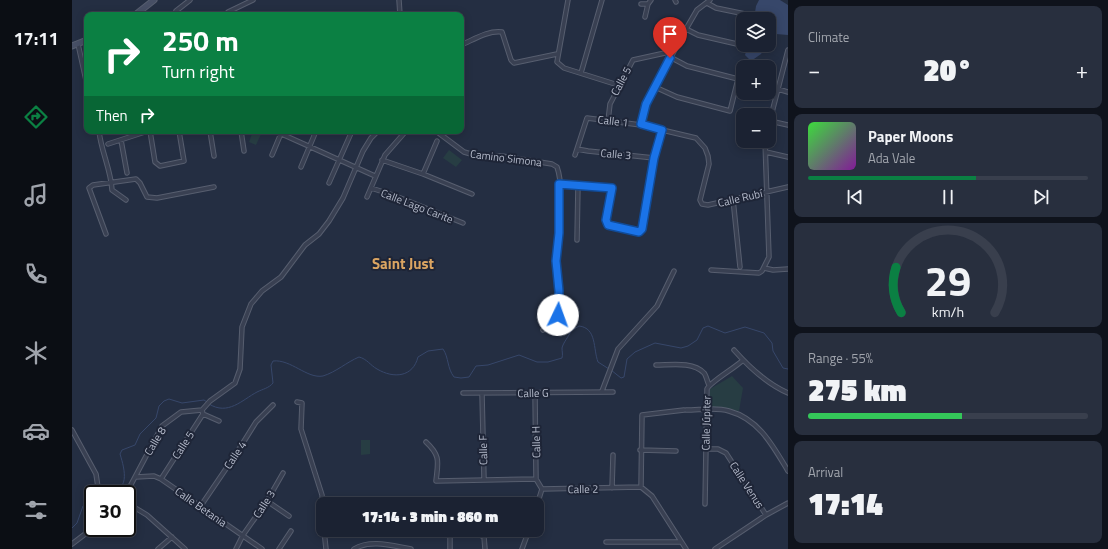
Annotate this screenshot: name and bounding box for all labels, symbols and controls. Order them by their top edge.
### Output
map controls [736,12,776,148]
button: layers [736,12,776,52]
pin [653,17,687,58]
text: 250 m [162,19,239,62]
icon: arrive [659,23,681,45]
text: 17:11 [14,25,58,52]
text: Climate [808,27,849,47]
icon: right [96,28,148,80]
text: 20° [923,47,973,93]
text: − [808,53,820,87]
text: + [1076,53,1088,87]
text: Turn right [162,58,235,85]
button: + [736,60,776,100]
street label: Calle 5 [607,64,635,98]
icon: directions [22,103,50,131]
text: Then [96,104,128,127]
icon: right [136,104,158,126]
button: − [736,108,776,148]
street label: Calle 1 [597,111,629,131]
text: Paper Moons [868,125,953,148]
street label: Calle 3 [600,145,632,163]
street label: Camino Simona [469,146,543,170]
text: Ada Vale [868,148,915,168]
icon: music [22,181,50,209]
street label: Calle Lago Carite [378,185,456,227]
street label: Calle Rubí [716,185,765,211]
icon: previous [844,186,866,208]
icon: pause [937,186,959,208]
icon: next [1030,186,1052,208]
text: 29 [925,248,971,311]
district label: Saint Just [372,252,435,275]
icon: phone [22,260,50,288]
position arrow [537,294,579,336]
text: km/h [932,300,964,322]
icon: climate [22,339,50,367]
text: Range · 55% [808,348,873,368]
text: 275 km [808,367,906,413]
street label: Calle G [517,385,549,401]
street label: Calle Júpiter [698,395,714,451]
icon: car [22,417,50,445]
street label: Calle 8 [140,424,170,458]
street label: Calle H [528,426,544,458]
street label: Calle 5 [168,428,198,462]
street label: Calle F [475,434,491,465]
street label: Calle 4 [220,438,250,472]
street label: Calle Venus [726,458,768,512]
text: Arrival [808,462,843,482]
street label: Calle 2 [568,481,598,497]
text: 17:14 [808,481,883,527]
street label: Calle Betania [172,483,231,531]
speed limit sign: 30 [84,485,136,537]
street label: Calle 3 [249,487,279,521]
icon: filters [22,496,50,524]
text: 17:14 · 3 min · 860 m [362,505,498,528]

